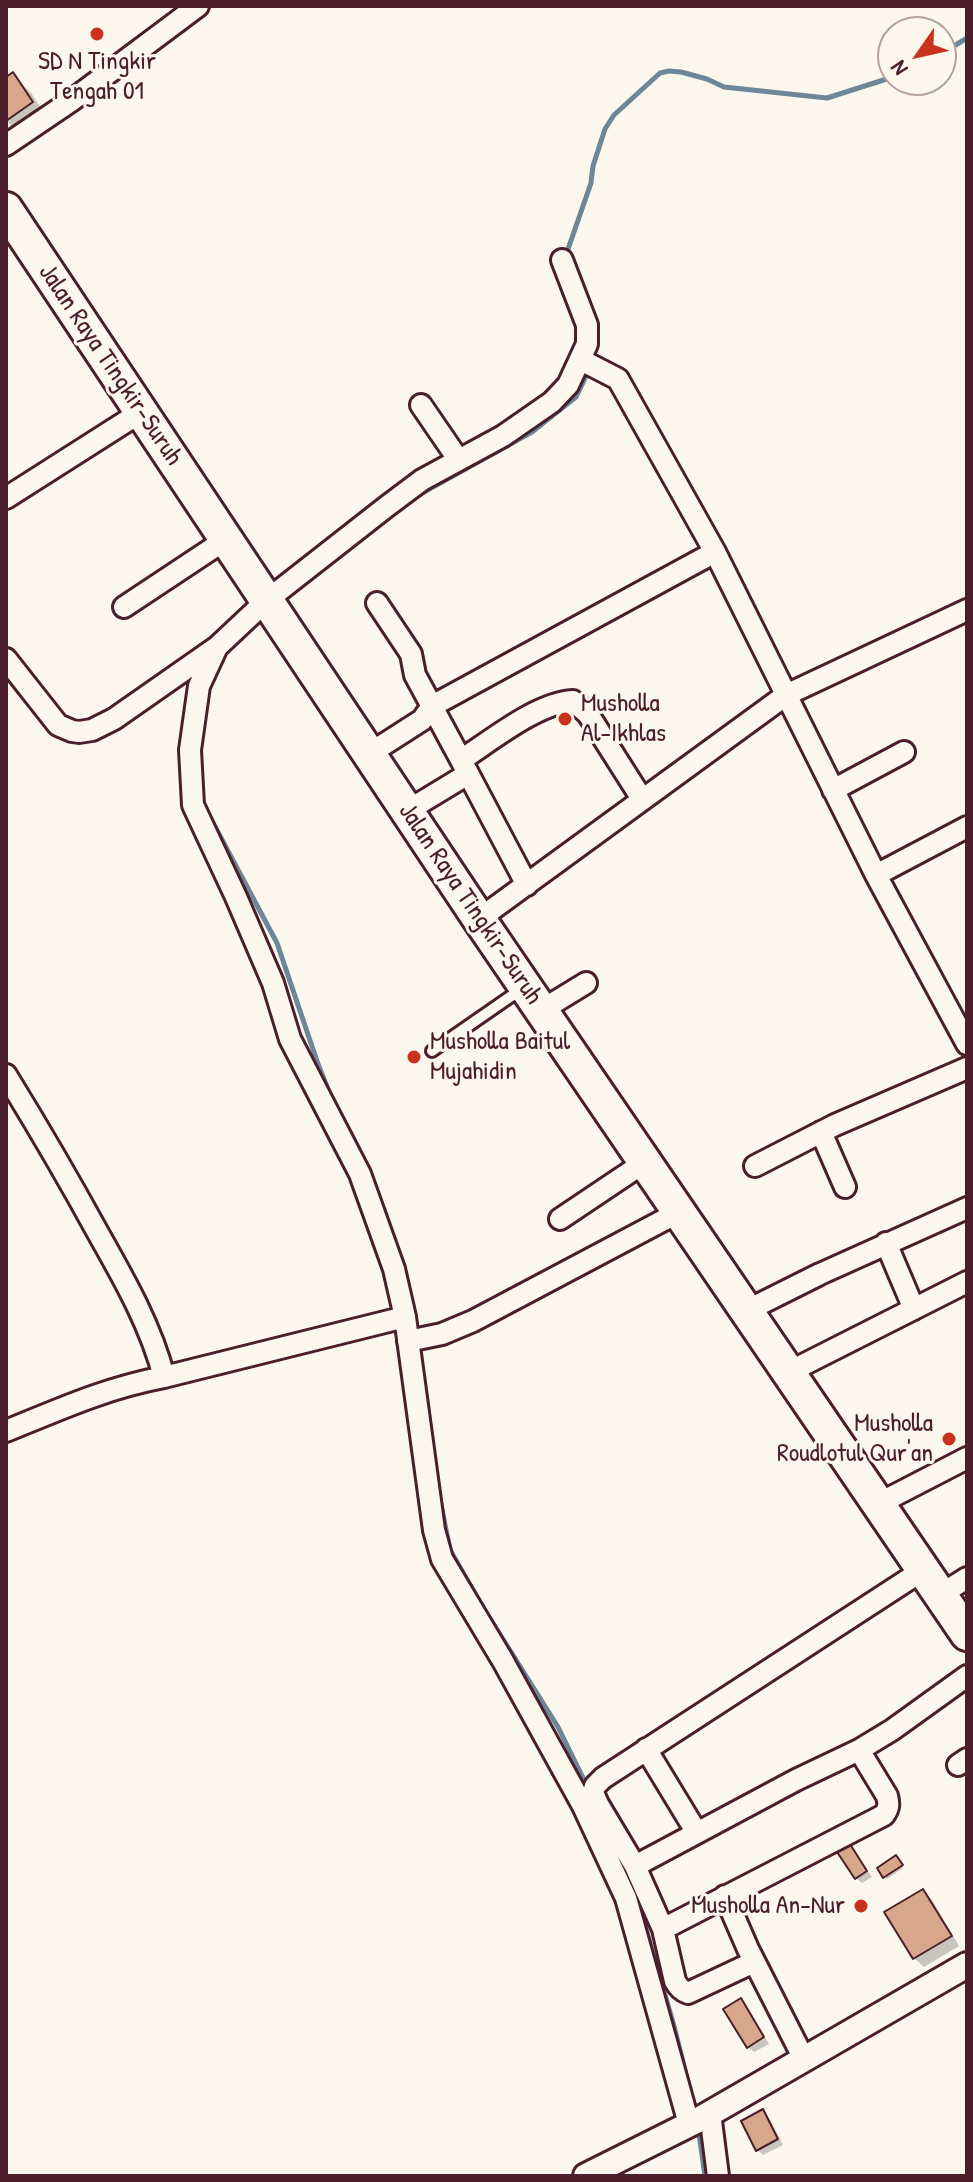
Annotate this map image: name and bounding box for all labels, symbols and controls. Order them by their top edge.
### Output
north arrow [877,16,957,96]
marker: SD N Tingkir Tengah 01 [88,25,106,43]
place label: SD N Tingkir Tengah 01 [38,46,156,108]
text: N [883,55,914,82]
street label: Jalan Raya Tingkir-Suruh [31,258,189,472]
place label: Musholla Al-Ikhlas [581,688,666,750]
marker: Musholla Al-Ikhlas [556,710,574,728]
street label: Jalan Raya Tingkir-Suruh [391,797,549,1011]
place label: Musholla Baitul Mujahidin [430,1026,570,1088]
marker: Musholla Baitul Mujahidin [405,1048,423,1066]
place label: Musholla Roudlotul Qur'an [777,1408,933,1470]
marker: Musholla Roudlotul Qur'an [940,1430,958,1448]
place label: Musholla An-Nur [691,1890,845,1922]
marker: Musholla An-Nur [852,1897,870,1915]

